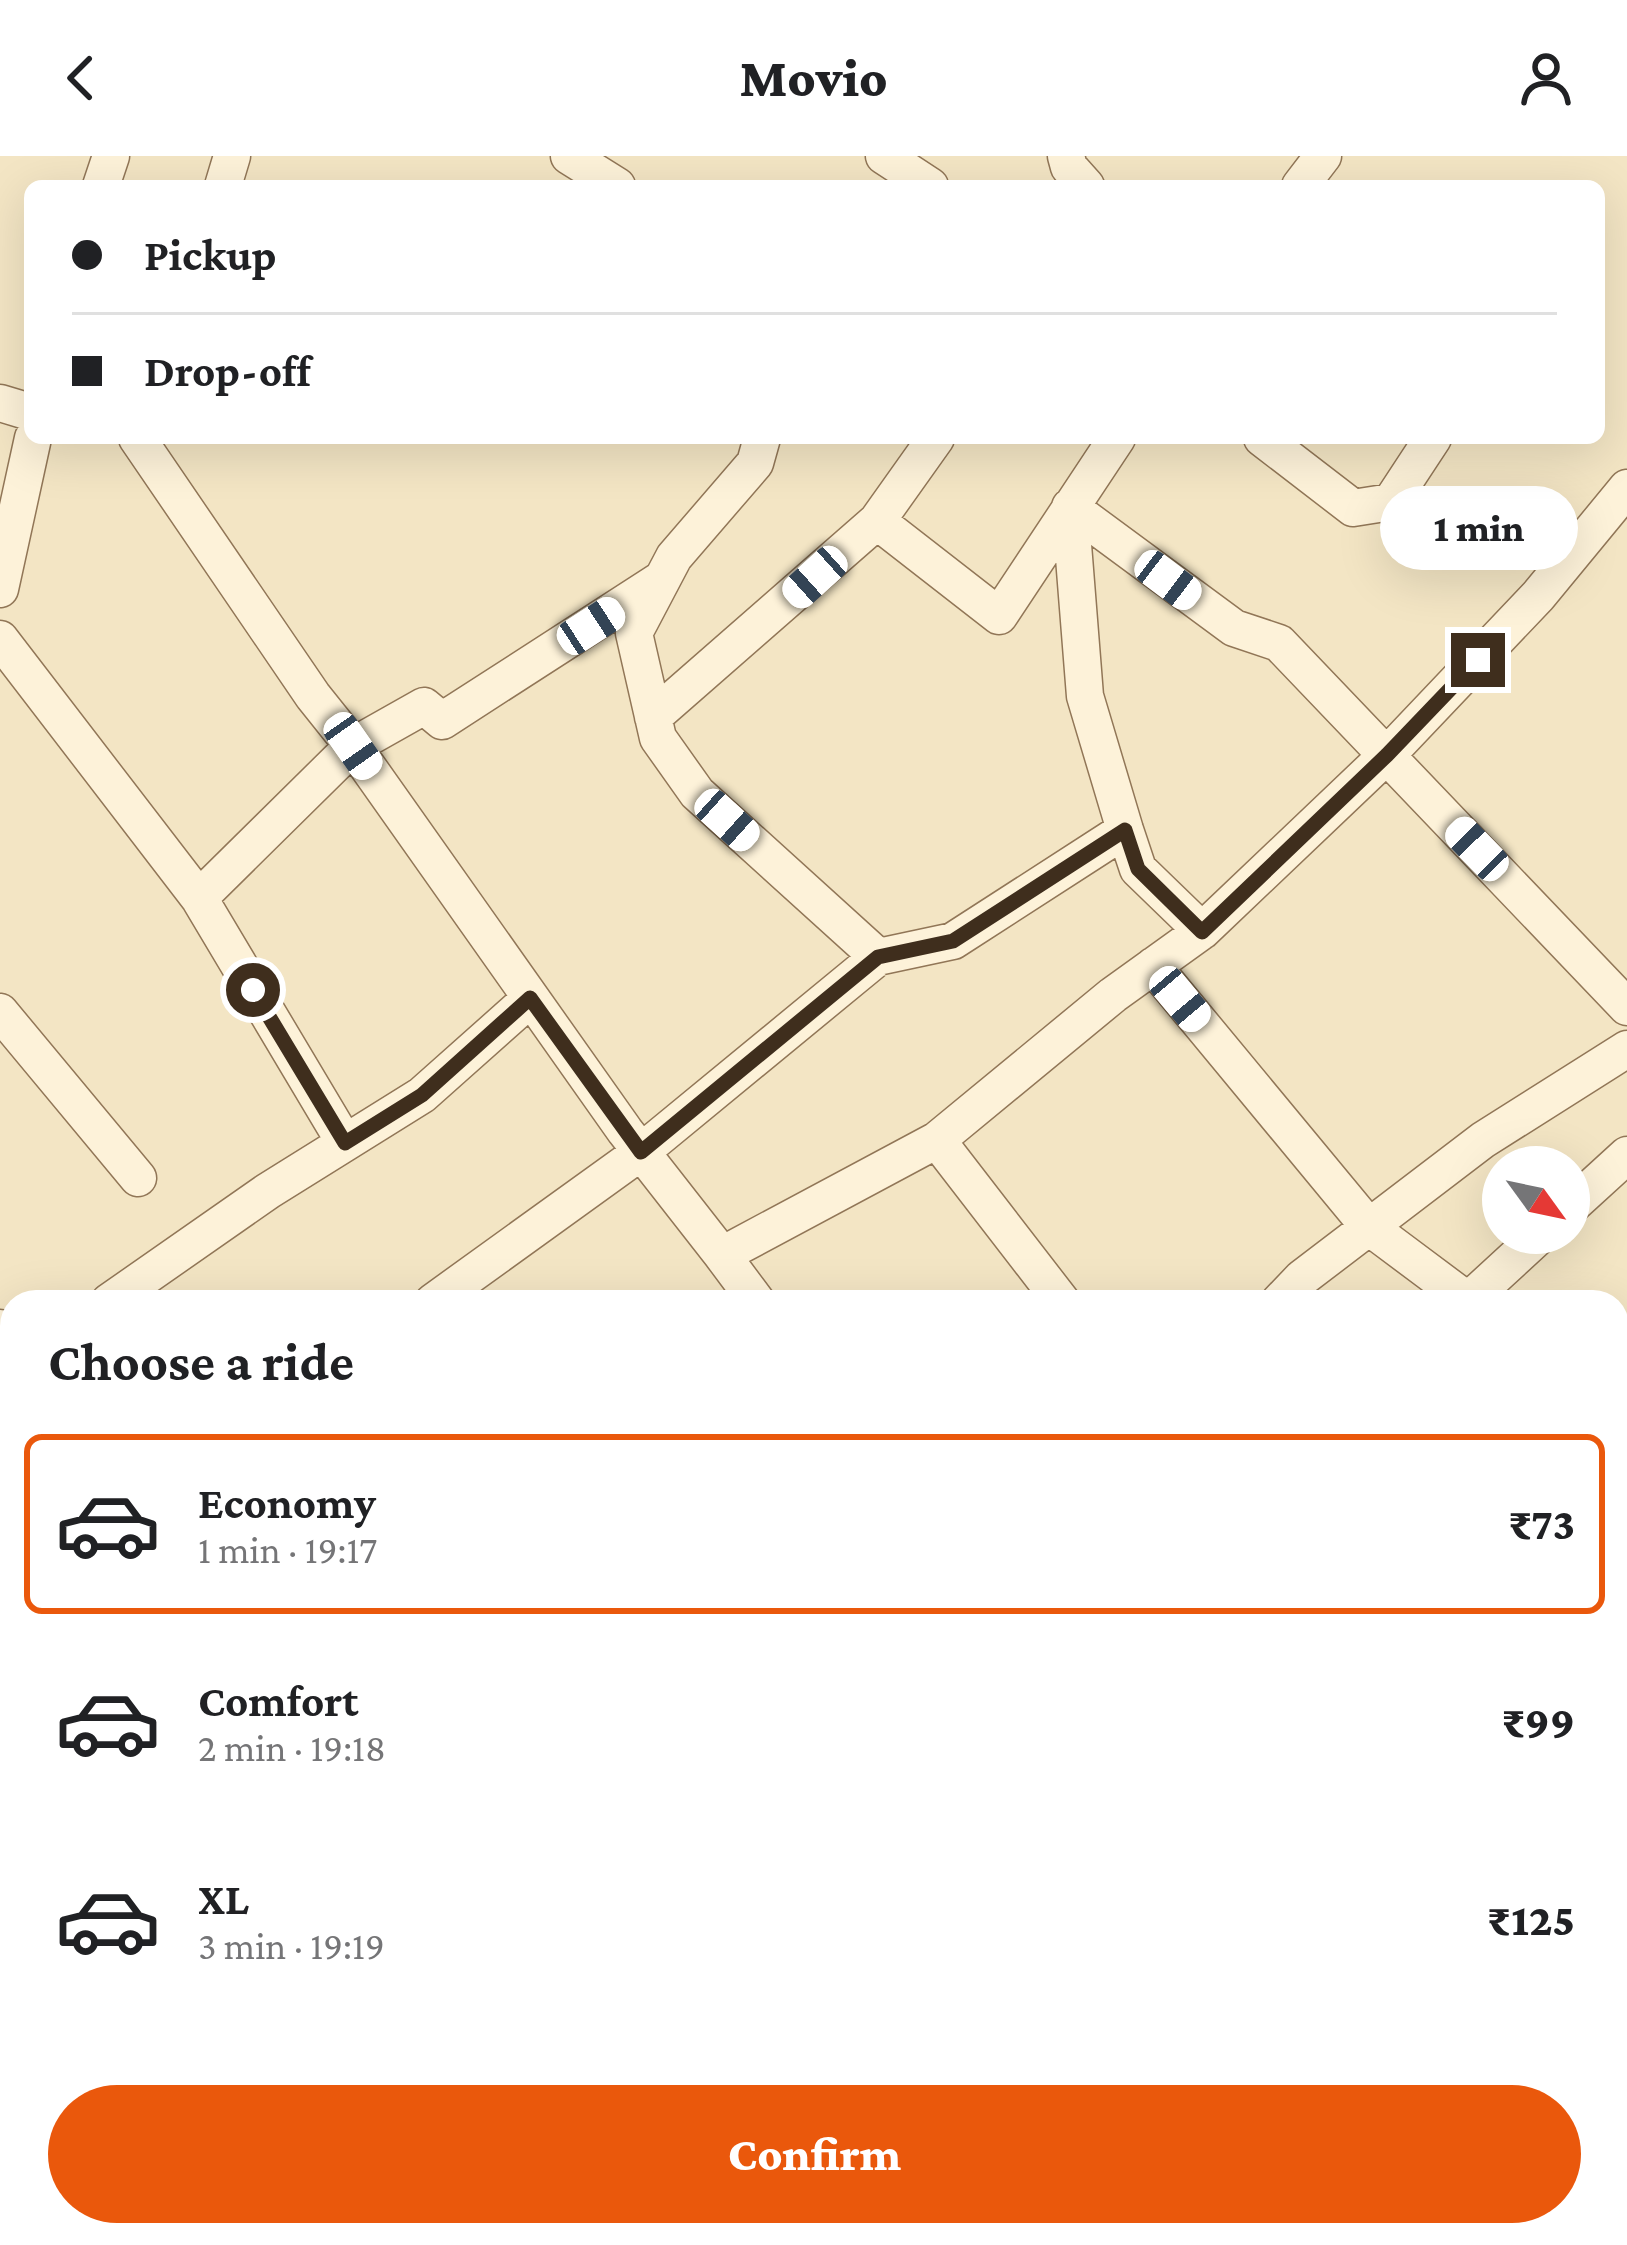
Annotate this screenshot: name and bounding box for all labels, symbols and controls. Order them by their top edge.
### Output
icon: back [48,45,114,111]
icon: person [1513,45,1579,111]
text: Movio [739,48,888,108]
text: Pickup [144,230,277,280]
text: Drop-off [144,346,311,396]
callout: 1 min [1379,486,1577,570]
text: 1 min [1433,506,1525,549]
car [776,540,854,614]
car [1128,544,1208,616]
car [551,591,631,661]
route end [1451,633,1505,687]
car [318,706,388,786]
car [688,783,766,857]
car [1439,811,1515,887]
car [1143,960,1217,1038]
route start [226,963,280,1017]
north arrow [1482,1146,1590,1254]
map controls [1482,1146,1590,1254]
text: Choose a ride [48,1332,354,1392]
icon: car [54,1470,162,1578]
text: Economy [198,1478,376,1528]
text: ₹73 [1508,1499,1575,1549]
text: 1 min · 19:17 [198,1528,377,1571]
icon: car [54,1668,162,1776]
text: Comfort [198,1676,359,1726]
text: ₹99 [1501,1697,1575,1747]
text: 2 min · 19:18 [198,1726,386,1769]
icon: car [54,1866,162,1974]
text: XL [198,1874,249,1924]
text: ₹125 [1487,1895,1575,1945]
text: 3 min · 19:19 [198,1924,385,1967]
button: Confirm [48,2085,1581,2223]

